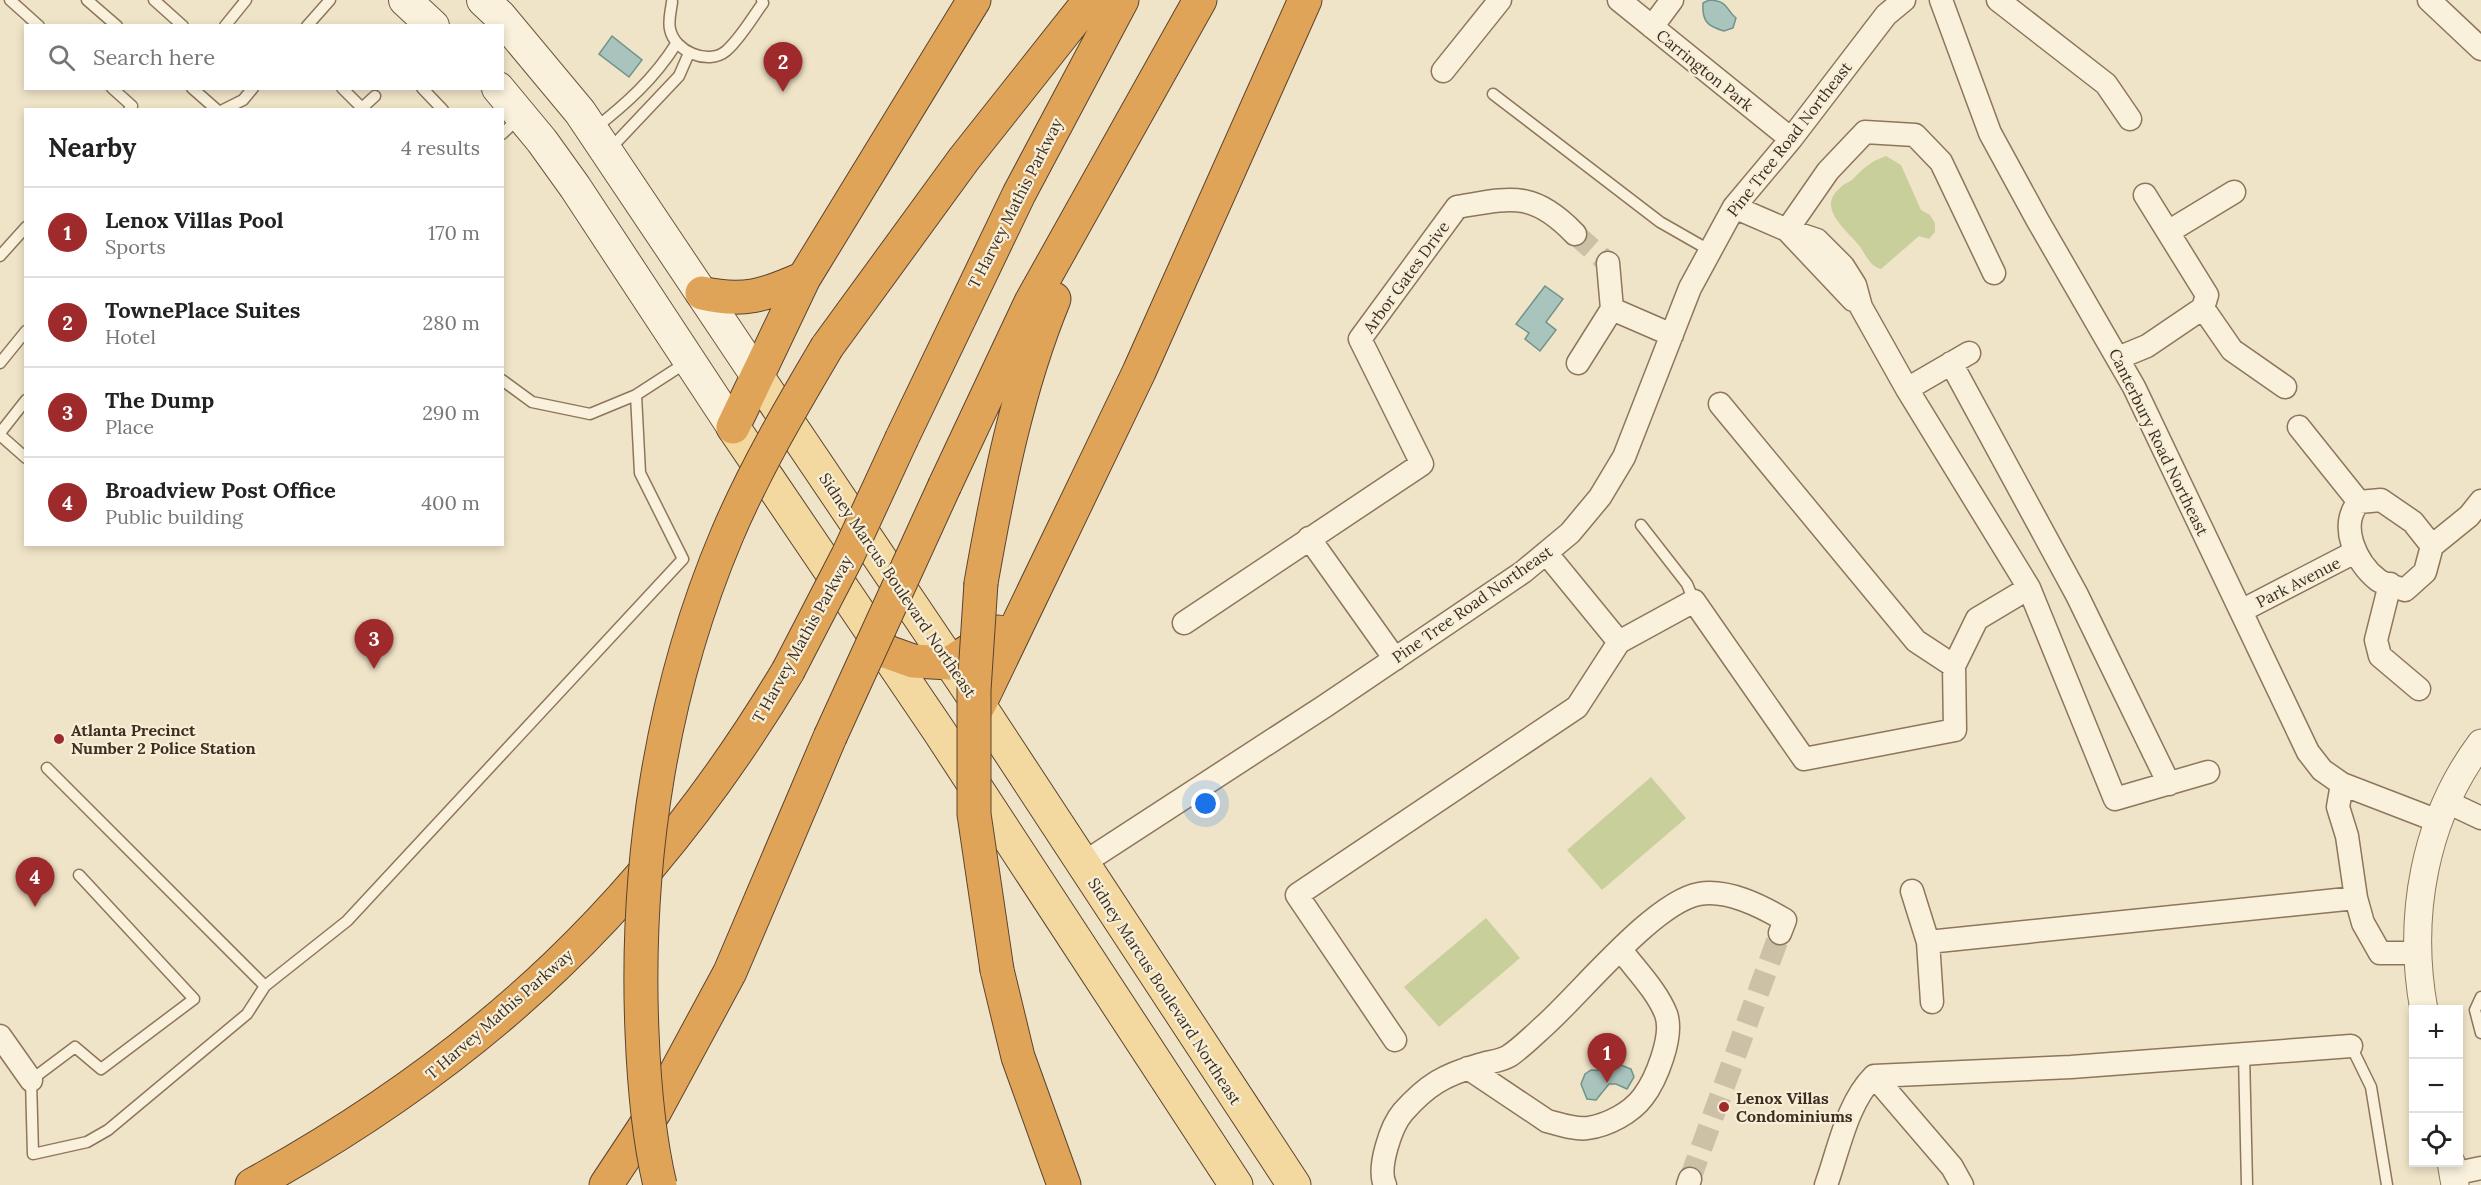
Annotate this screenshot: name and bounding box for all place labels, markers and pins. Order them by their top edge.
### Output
pin: 2 [764,42,802,92]
pin: 3 [354,620,394,669]
place label: Atlanta Precinct Number 2 Police Station [71,720,256,758]
marker: Atlanta Precinct Number 2 Police Station [52,732,66,746]
pin: 4 [15,858,54,907]
pin: 1 [1588,1034,1626,1083]
place label: Lenox Villas Condominiums [1736,1088,1853,1126]
marker: Lenox Villas Condominiums [1717,1100,1731,1114]

